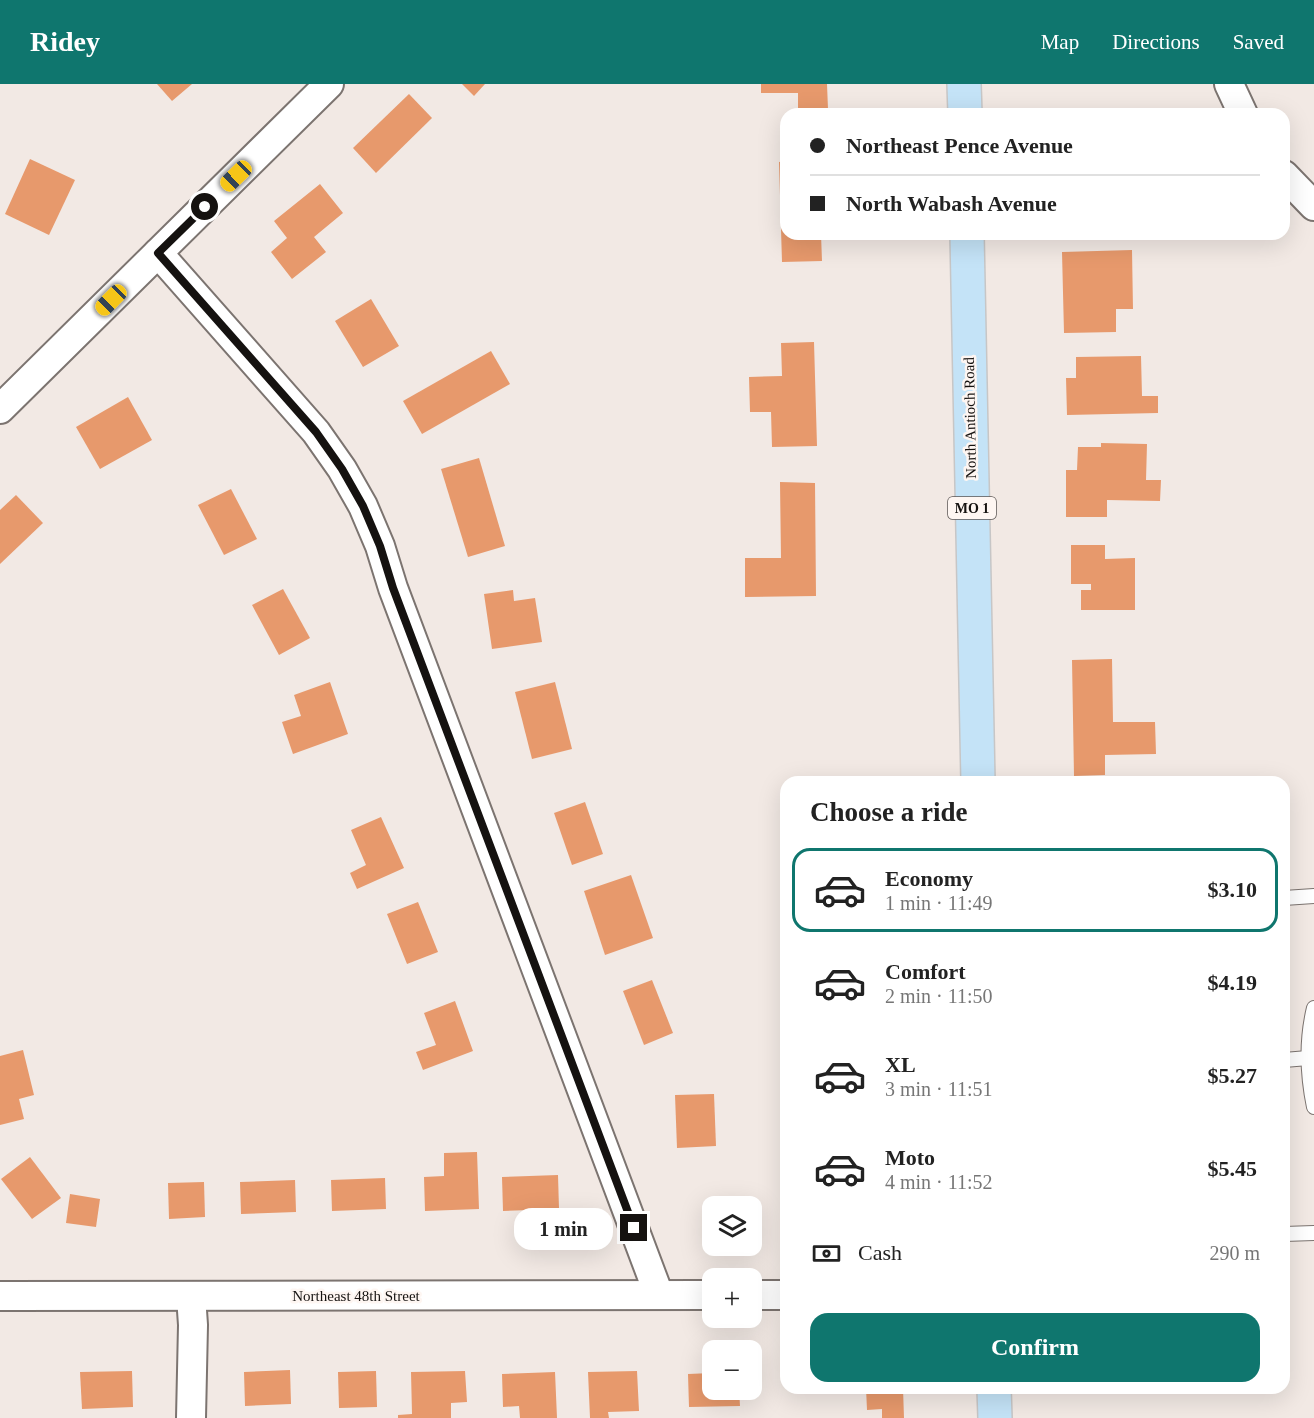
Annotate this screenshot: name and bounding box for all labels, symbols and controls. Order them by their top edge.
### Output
text: Ridey [30,26,100,57]
text: Map [1041,30,1079,54]
text: Directions [1112,30,1200,54]
text: Saved [1233,30,1284,54]
text: Northeast Pence Avenue [846,133,1073,158]
car [217,157,255,195]
text: North Wabash Avenue [846,191,1057,216]
route start [191,193,218,220]
car [92,281,130,319]
street label: North Antioch Road [961,357,979,479]
road number: MO 1 [948,497,996,519]
text: Choose a ride [810,797,968,827]
icon: car [813,863,867,917]
text: Economy [885,866,973,891]
text: $3.10 [1208,877,1257,902]
text: 1 min · 11:49 [885,892,993,914]
icon: car [813,956,867,1010]
text: Comfort [885,959,966,984]
text: $4.19 [1208,970,1257,995]
text: 2 min · 11:50 [885,985,993,1007]
icon: car [813,1049,867,1103]
text: XL [885,1052,916,1077]
text: $5.27 [1208,1063,1257,1088]
text: 3 min · 11:51 [885,1078,993,1100]
icon: car [813,1142,867,1196]
text: Moto [885,1145,935,1170]
text: $5.45 [1208,1156,1257,1181]
text: 4 min · 11:52 [885,1171,993,1193]
map controls [702,1196,762,1400]
button: layers [702,1196,762,1256]
callout: 1 min [514,1207,613,1249]
route end [620,1214,647,1241]
text: 1 min [539,1218,588,1240]
icon: cash [810,1237,843,1270]
text: Cash [858,1240,902,1265]
text: 290 m [1209,1242,1260,1264]
button: + [702,1268,762,1328]
street label: Northeast 48th Street [292,1288,421,1304]
button: Confirm [810,1313,1260,1382]
button: − [702,1340,762,1400]

